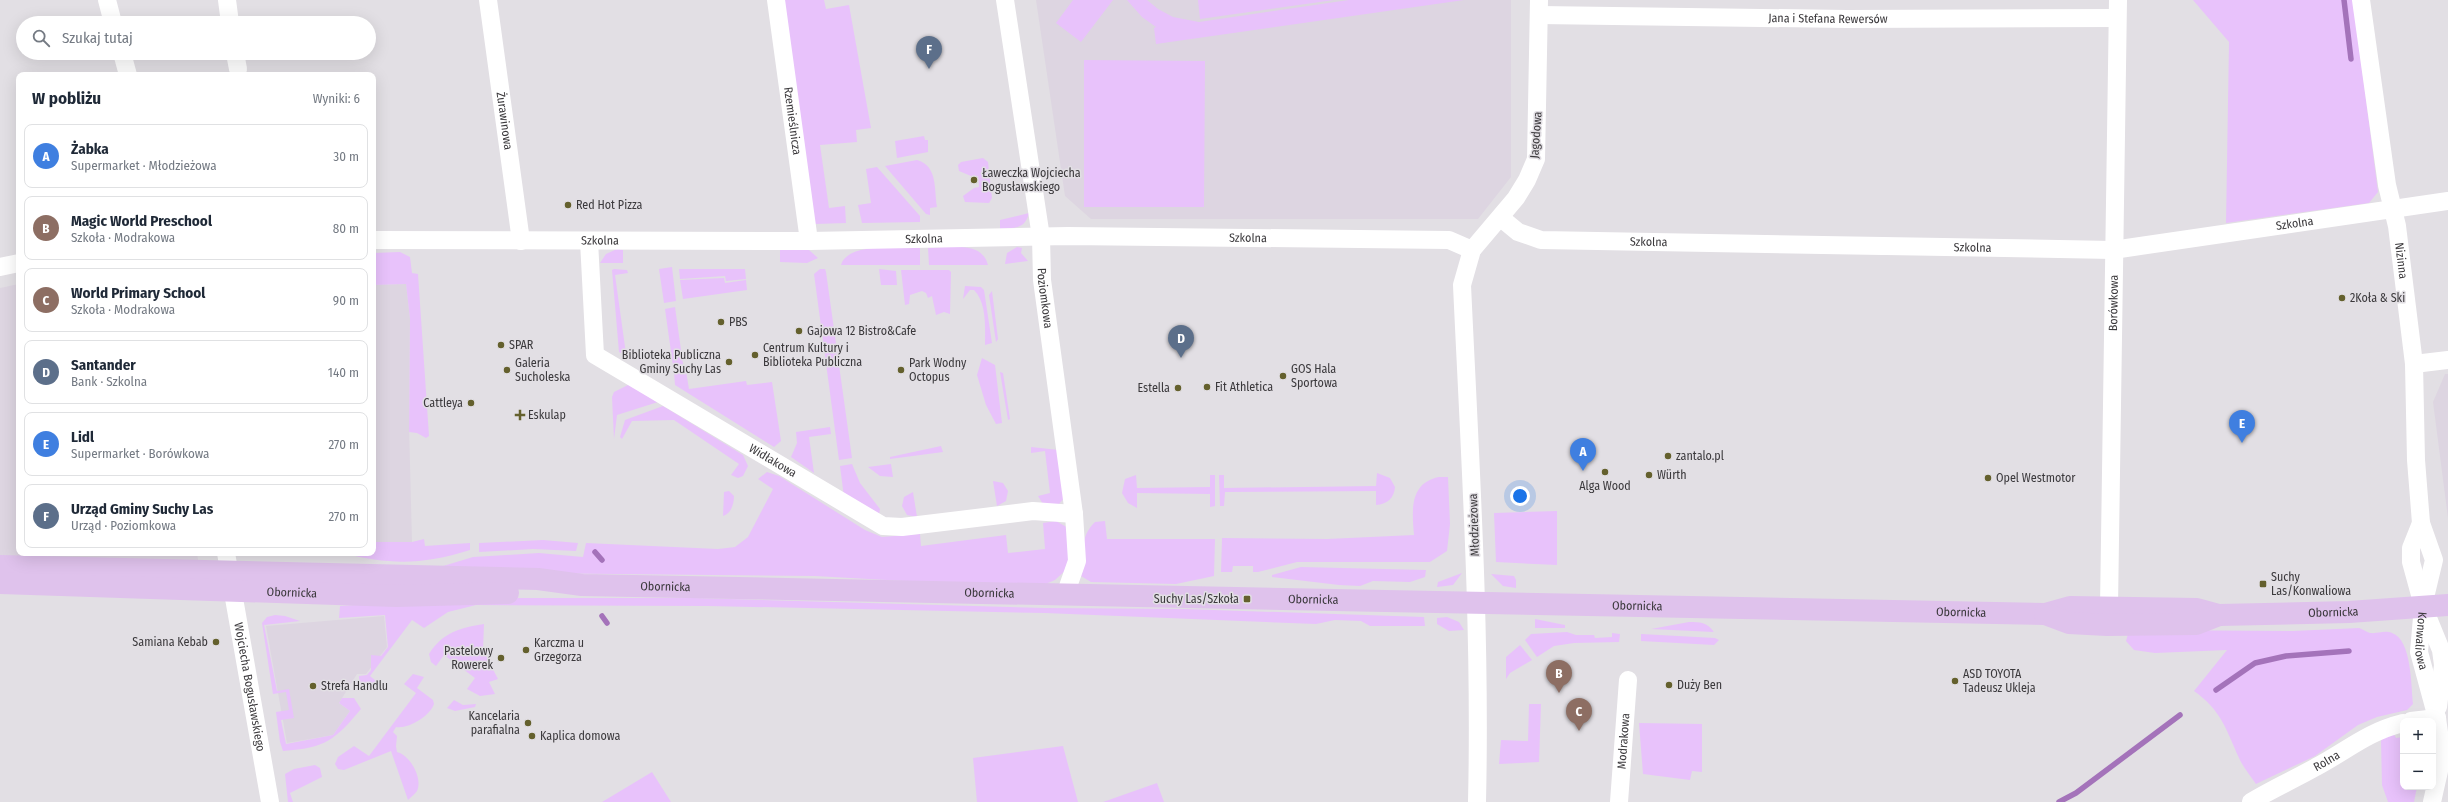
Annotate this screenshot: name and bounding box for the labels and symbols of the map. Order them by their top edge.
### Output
street label: Jana i Stefana Rewersów [1768,11,1888,26]
pin: F [916,36,942,69]
street label: Rzemieślnicza [781,86,804,156]
street label: Żurawinowa [494,91,515,151]
street label: Jagodowa [1527,111,1545,159]
place label: Ławeczka Wojciecha Bogusławskiego [982,166,1081,194]
marker: Ławeczka Wojciecha Bogusławskiego [969,175,979,185]
place label: Red Hot Pizza [576,198,643,212]
marker: Red Hot Pizza [563,200,573,210]
street label: Szkolna [2275,214,2314,233]
street label: Szkolna [905,231,943,246]
street label: Szkolna [1229,231,1267,245]
street label: Szkolna [581,233,619,248]
street label: Szkolna [1630,235,1668,249]
street label: Szkolna [1954,240,1992,255]
street label: Nizinna [2392,242,2410,280]
street label: Poziomkowa [1035,268,1056,329]
street label: Borówkowa [2106,275,2121,331]
place label: 2Koła & Ski [2350,291,2405,305]
marker: 2Koła & Ski [2337,293,2347,303]
place label: PBS [729,315,748,329]
marker: PBS [716,317,726,327]
place label: Gajowa 12 Bistro&Cafe [807,324,916,338]
pin: D [1168,325,1194,358]
marker: Gajowa 12 Bistro&Cafe [794,326,804,336]
place label: SPAR [509,338,534,352]
marker: SPAR [496,340,506,350]
place label: Centrum Kultury i Biblioteka Publiczna [763,341,862,369]
place label: Biblioteka Publiczna Gminy Suchy Las [622,348,721,376]
marker: Centrum Kultury i Biblioteka Publiczna [750,350,760,360]
place label: Galeria Sucholeska [515,356,571,384]
place label: Park Wodny Octopus [909,356,967,384]
marker: Biblioteka Publiczna Gminy Suchy Las [724,357,734,367]
place label: GOS Hala Sportowa [1291,362,1338,390]
marker: Galeria Sucholeska [502,365,512,375]
marker: Park Wodny Octopus [896,365,906,375]
marker: GOS Hala Sportowa [1278,371,1288,381]
place label: Fit Athletica [1215,380,1273,394]
place label: Estella [1137,381,1170,395]
marker: Fit Athletica [1202,382,1212,392]
marker: Estella [1173,383,1183,393]
place label: Cattleya [423,396,463,410]
marker: Cattleya [466,398,476,408]
place label: Eskulap [528,408,566,422]
marker: Eskulap [515,410,525,420]
pin: E [2229,410,2255,443]
pin: A [1570,438,1596,471]
street label: Widłakowa [746,441,799,480]
place label: zantalo.pl [1676,449,1724,463]
marker: zantalo.pl [1663,451,1673,461]
marker: Alga Wood [1600,467,1610,477]
place label: Würth [1657,468,1687,482]
marker: Würth [1644,470,1654,480]
place label: Opel Westmotor [1996,471,2076,485]
marker: Opel Westmotor [1983,473,1993,483]
place label: Alga Wood [1579,479,1631,493]
your location [1510,486,1530,506]
street label: Młodzieżowa [1466,493,1482,557]
place label: Suchy Las/Konwaliowa [2271,570,2351,598]
street label: Obornicka [640,579,691,594]
marker: Suchy Las/Konwaliowa [2258,579,2268,589]
street label: Obornicka [266,585,317,600]
street label: Obornicka [964,586,1015,601]
place label: Suchy Las/Szkoła [1154,592,1239,606]
street label: Obornicka [1288,592,1339,607]
marker: Suchy Las/Szkoła [1242,594,1252,604]
street label: Obornicka [1612,598,1663,613]
street label: Obornicka [2308,604,2359,620]
street label: Obornicka [1936,605,1987,620]
street label: Konwaliowa [2412,611,2431,672]
street label: Wojciecha Bogusławskiego [231,621,268,753]
place label: Samiana Kebab [132,635,208,649]
place label: Karczma u Grzegorza [534,636,584,664]
marker: Samiana Kebab [211,637,221,647]
place label: Pastelowy Rowerek [444,644,494,672]
marker: Karczma u Grzegorza [521,645,531,655]
marker: Pastelowy Rowerek [496,653,506,663]
pin: B [1546,660,1572,693]
place label: ASD TOYOTA Tadeusz Ukleja [1963,667,2036,695]
marker: ASD TOYOTA Tadeusz Ukleja [1950,676,1960,686]
place label: Duży Ben [1677,678,1722,692]
place label: Strefa Handlu [321,679,388,693]
marker: Duży Ben [1664,680,1674,690]
marker: Strefa Handlu [308,681,318,691]
pin: C [1566,698,1592,731]
place label: Kancelaria parafialna [469,709,520,737]
street label: Modrakowa [1614,712,1633,770]
marker: Kancelaria parafialna [523,718,533,728]
place label: Kaplica domowa [540,729,620,743]
marker: Kaplica domowa [527,731,537,741]
street label: Rolna [2311,748,2342,774]

